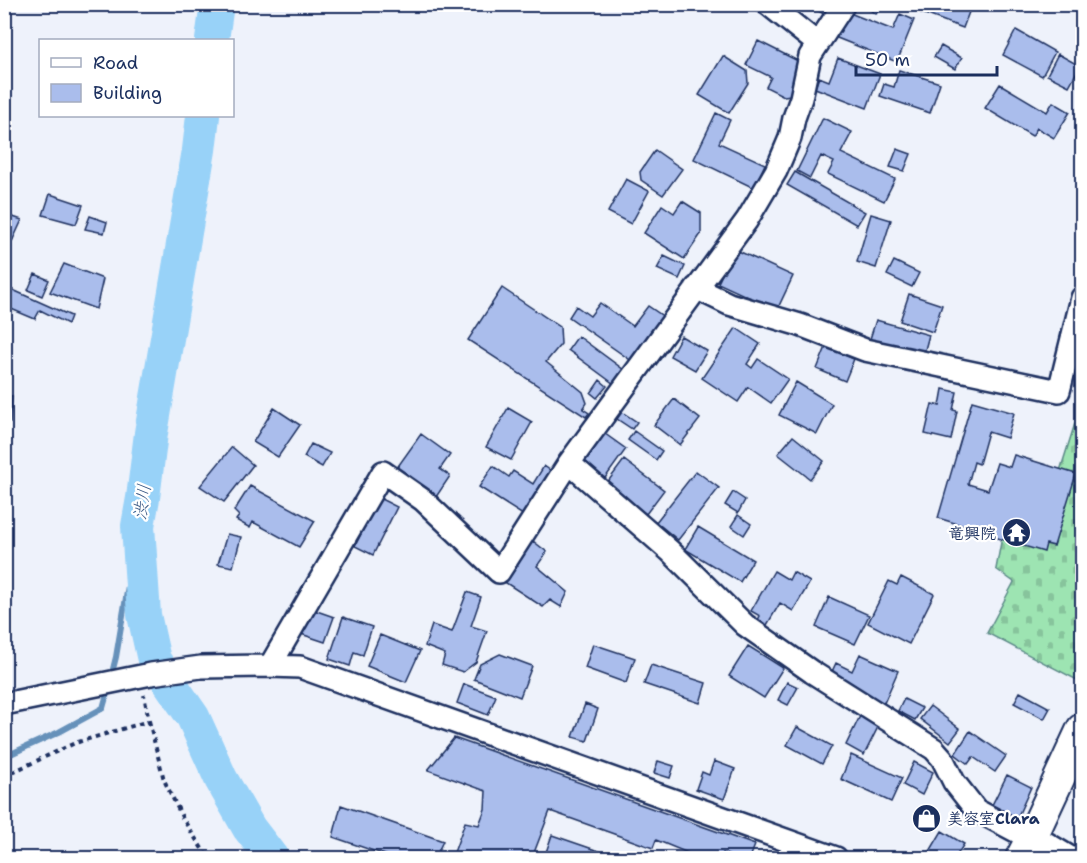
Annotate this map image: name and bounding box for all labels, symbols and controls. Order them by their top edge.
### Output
legend [39,39,234,117]
scale bar [856,39,997,77]
text: 50 m [865,48,910,72]
text: Road [93,51,138,75]
text: Building [93,81,162,105]
water label: 渋川 [128,483,156,521]
temple icon: 竜興院 [1001,517,1033,549]
place label: 竜興院 [948,523,996,544]
shop icon: 美容室Clara [910,802,942,834]
place label: 美容室Clara [947,808,1040,829]

